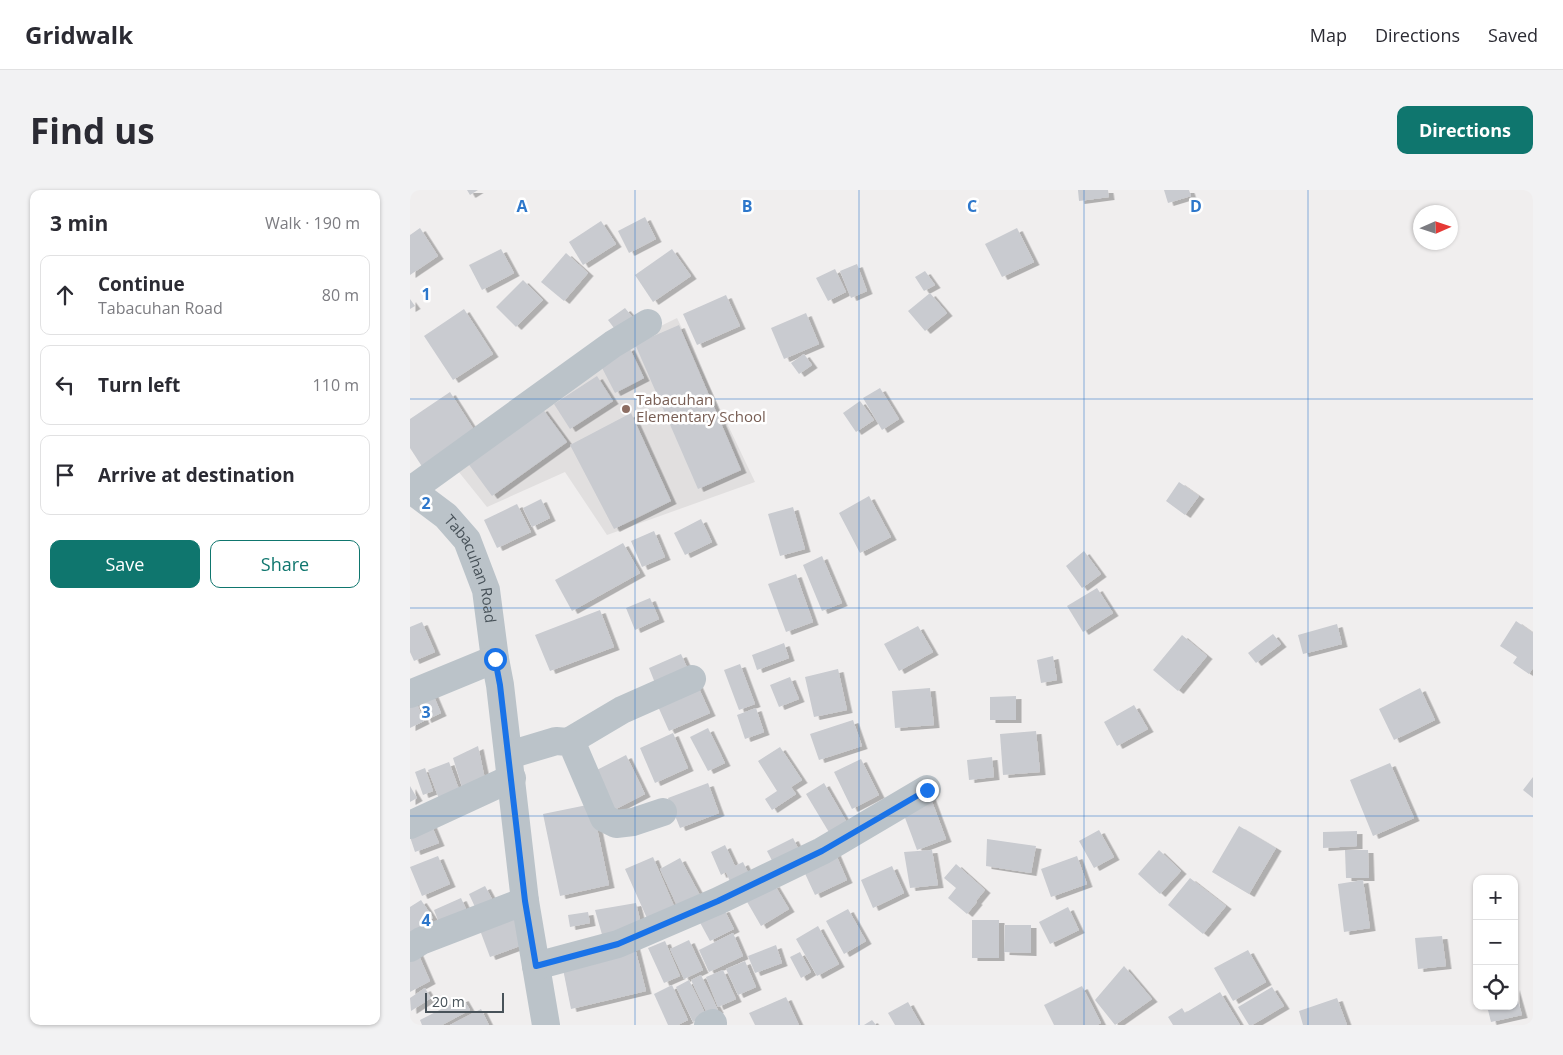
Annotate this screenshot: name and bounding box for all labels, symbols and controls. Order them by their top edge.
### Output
text: Gridwalk [25,18,133,51]
text: Map [1310,23,1347,47]
text: Directions [1375,23,1460,47]
text: Saved [1488,23,1538,47]
button: Directions [1397,106,1533,154]
text: Find us [30,107,155,154]
text: A [516,195,528,217]
text: B [742,195,752,217]
text: C [967,195,977,217]
text: D [1190,195,1202,217]
north arrow [1413,205,1458,250]
text: 3 min [50,209,108,237]
text: Walk · 190 m [265,212,360,234]
text: Continue [98,271,185,297]
icon: ahead [51,281,79,309]
text: 1 [421,283,431,305]
text: 80 m [322,284,359,306]
text: Tabacuhan Road [98,297,223,319]
icon: left [51,371,79,399]
text: Turn left [98,372,180,398]
text: 110 m [313,374,359,396]
place label: Tabacuhan Elementary School [636,389,766,426]
marker: Tabacuhan Elementary School [620,403,632,415]
icon: arrive [51,461,79,489]
text: Arrive at destination [98,462,295,488]
text: 2 [421,492,431,514]
street label: Tabacuhan Road [440,510,501,624]
button: Save [50,540,200,588]
button: Share [210,540,360,588]
route start [484,648,507,671]
text: 3 [421,701,431,723]
route end [916,779,939,802]
map controls [1473,875,1518,1010]
button: + [1473,875,1518,920]
text: 4 [421,909,431,931]
button: − [1473,920,1518,965]
button: locate [1473,965,1518,1010]
scale bar [425,990,504,1013]
text: 20 m [432,992,465,1011]

